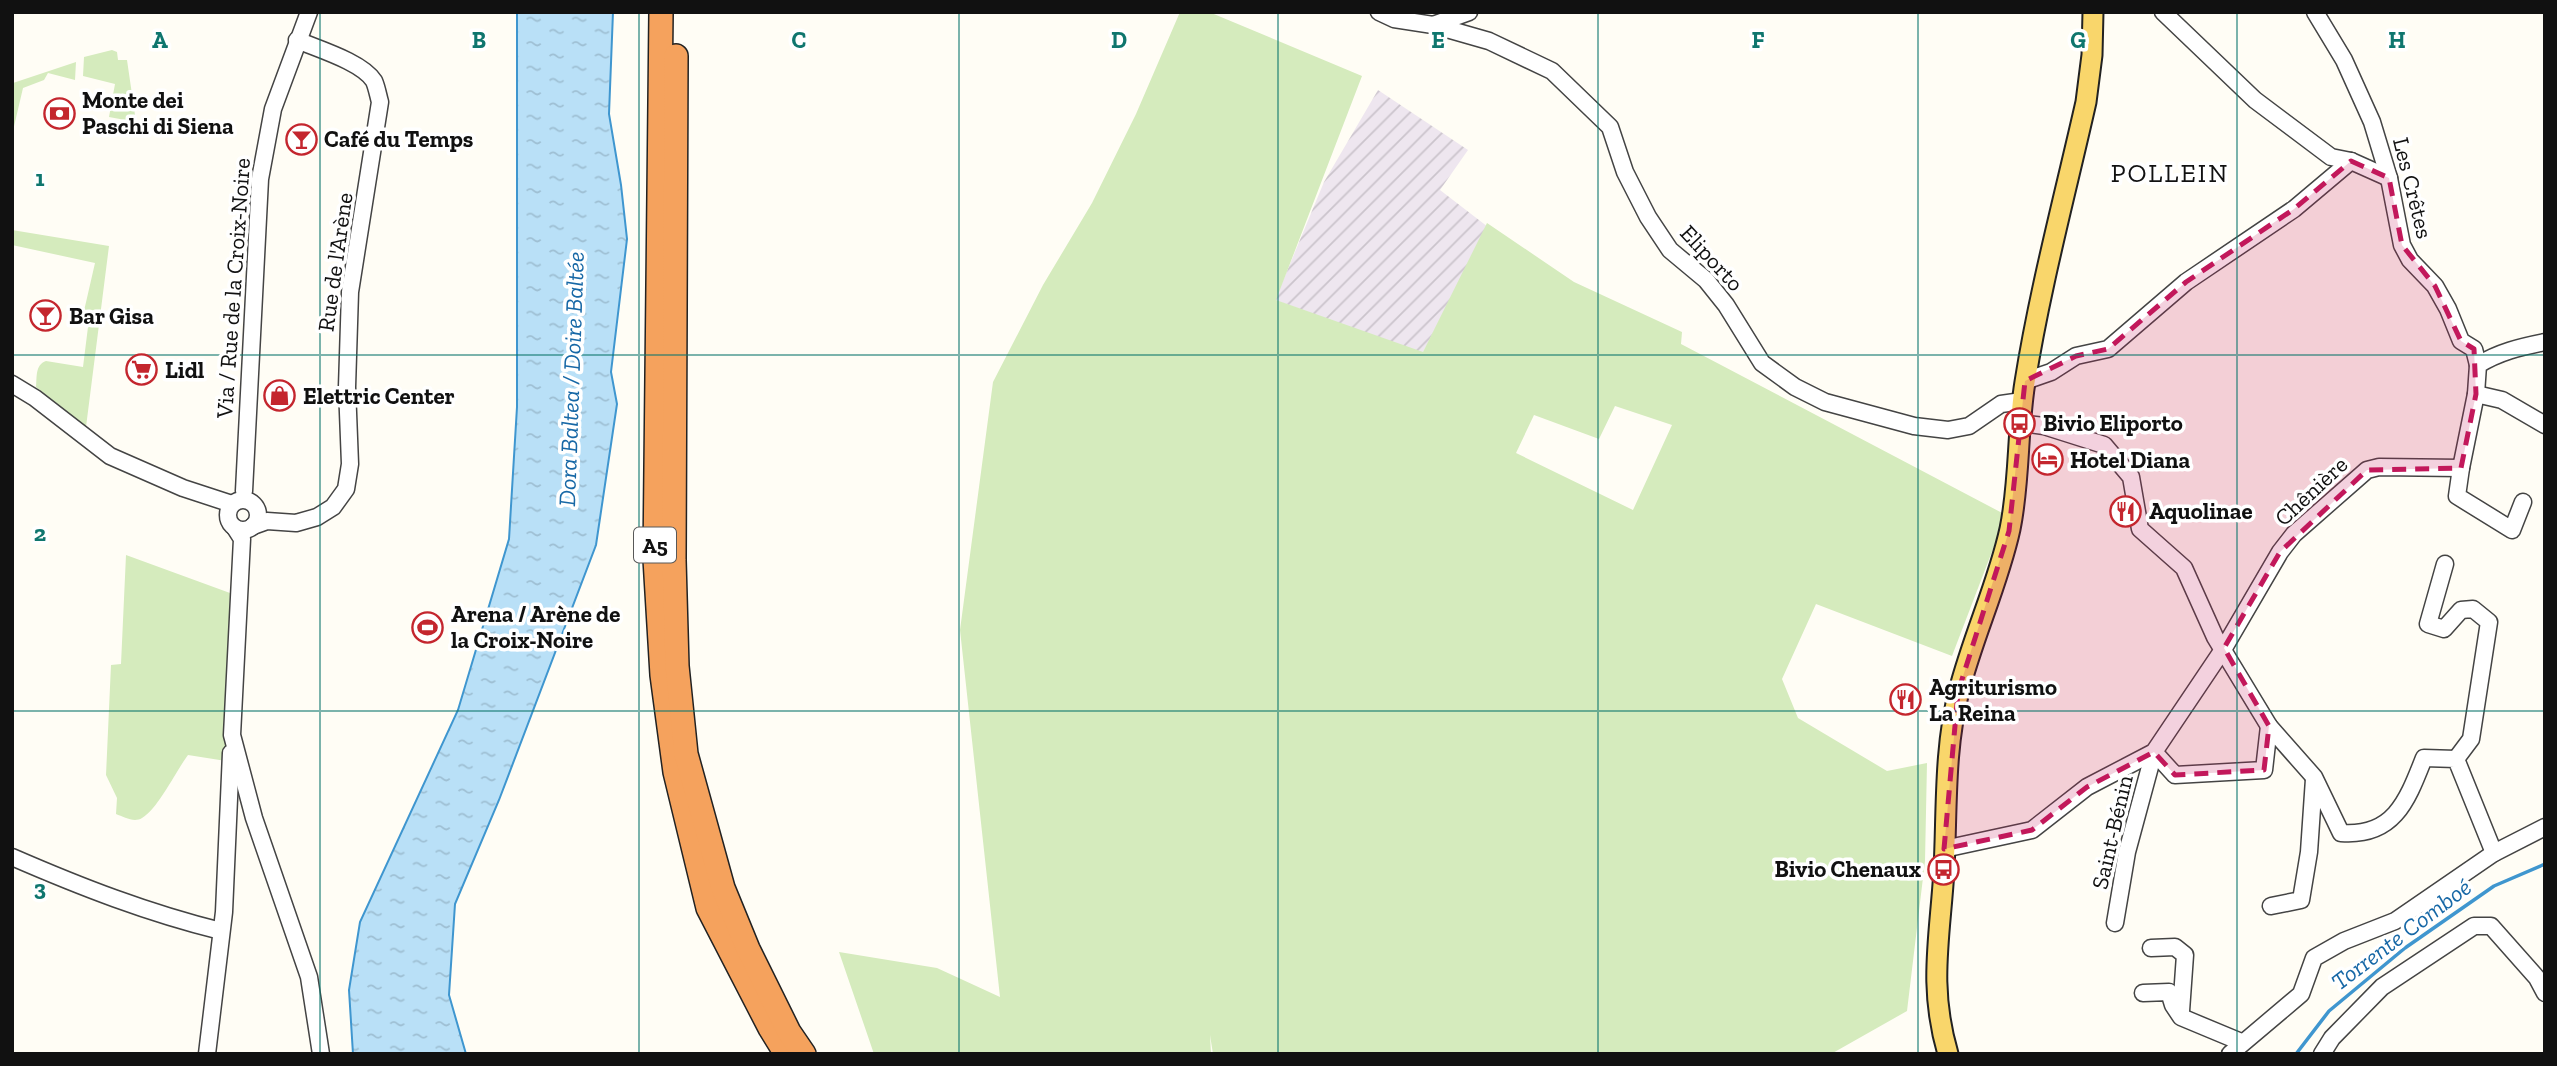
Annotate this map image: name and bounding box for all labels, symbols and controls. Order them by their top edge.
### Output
text: A [152,26,168,54]
text: B [472,26,486,54]
text: C [792,26,806,54]
text: D [1111,26,1127,54]
text: E [1431,26,1445,54]
text: F [1751,26,1765,54]
text: G [2070,26,2086,54]
text: H [2388,26,2406,54]
place label: Monte dei Paschi di Siena [82,86,234,140]
bank icon: Monte dei Paschi di Siena [42,96,76,130]
bar icon: Café du Temps [284,122,318,156]
place label: Café du Temps [324,125,473,153]
street label: Les Crêtes [2387,134,2439,242]
street label: Via / Rue de la Croix-Noire [210,157,256,420]
district label: POLLEIN [2111,157,2229,189]
text: 1 [35,164,45,192]
street label: Rue de l'Arène [311,191,359,333]
street label: Eliporto [1674,219,1750,297]
water label: Dora Baltea / Doire Baltée [552,251,590,507]
bar icon: Bar Gisa [29,299,63,333]
place label: Bar Gisa [69,302,154,330]
supermarket icon: Lidl [125,353,159,387]
place label: Lidl [165,356,205,384]
shop icon: Elettric Center [263,379,297,413]
place label: Elettric Center [303,382,455,410]
bus stop icon: Bivio Eliporto [2003,406,2037,440]
place label: Bivio Eliporto [2043,409,2183,437]
hotel icon: Hotel Diana [2030,443,2064,477]
place label: Hotel Diana [2070,446,2190,474]
street label: Chênière [2269,450,2353,532]
restaurant icon: Aquolinae [2109,494,2143,528]
place label: Aquolinae [2149,497,2253,525]
text: 2 [34,519,46,547]
road number: A5 [634,528,676,562]
place label: Arena / Arène de la Croix-Noire [451,600,620,654]
sports icon: Arena / Arène de la Croix-Noire [411,610,445,644]
place label: Agriturismo La Reina [1929,673,2057,727]
restaurant icon: Agriturismo La Reina [1889,683,1923,717]
street label: Saint-Bénin [2085,772,2139,892]
bus stop icon: Bivio Chenaux [1927,852,1961,886]
place label: Bivio Chenaux [1774,855,1922,883]
water label: Torrente Comboé [2325,872,2477,996]
text: 3 [34,874,46,902]

